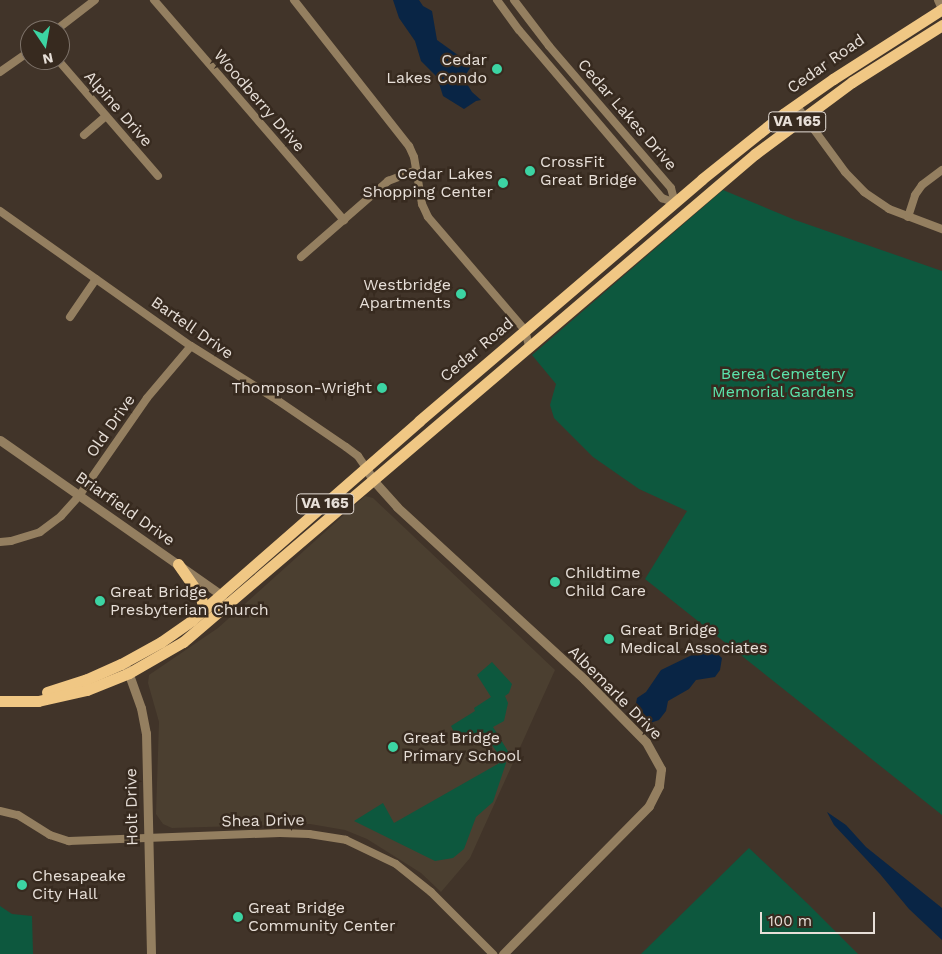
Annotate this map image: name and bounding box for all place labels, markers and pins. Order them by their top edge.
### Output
place label: Cedar Lakes Condo [386,50,487,88]
marker: Cedar Lakes Condo [491,63,503,75]
place label: CrossFit Great Bridge [540,152,637,190]
place label: Cedar Lakes Shopping Center [363,164,493,202]
marker: CrossFit Great Bridge [524,165,536,177]
marker: Cedar Lakes Shopping Center [497,177,509,189]
place label: Westbridge Apartments [359,275,451,313]
marker: Westbridge Apartments [455,288,467,300]
place label: Thompson-Wright [232,378,372,398]
marker: Thompson-Wright [376,382,388,394]
place label: Childtime Child Care [565,563,646,601]
marker: Childtime Child Care [549,576,561,588]
place label: Great Bridge Presbyterian Church [110,582,269,620]
marker: Great Bridge Presbyterian Church [94,595,106,607]
place label: Great Bridge Medical Associates [620,620,769,658]
marker: Great Bridge Medical Associates [602,632,616,646]
place label: Great Bridge Primary School [403,728,521,766]
marker: Great Bridge Primary School [387,741,399,753]
place label: Chesapeake City Hall [32,866,126,904]
marker: Chesapeake City Hall [16,879,28,891]
place label: Great Bridge Community Center [248,898,396,936]
marker: Great Bridge Community Center [232,911,244,923]

